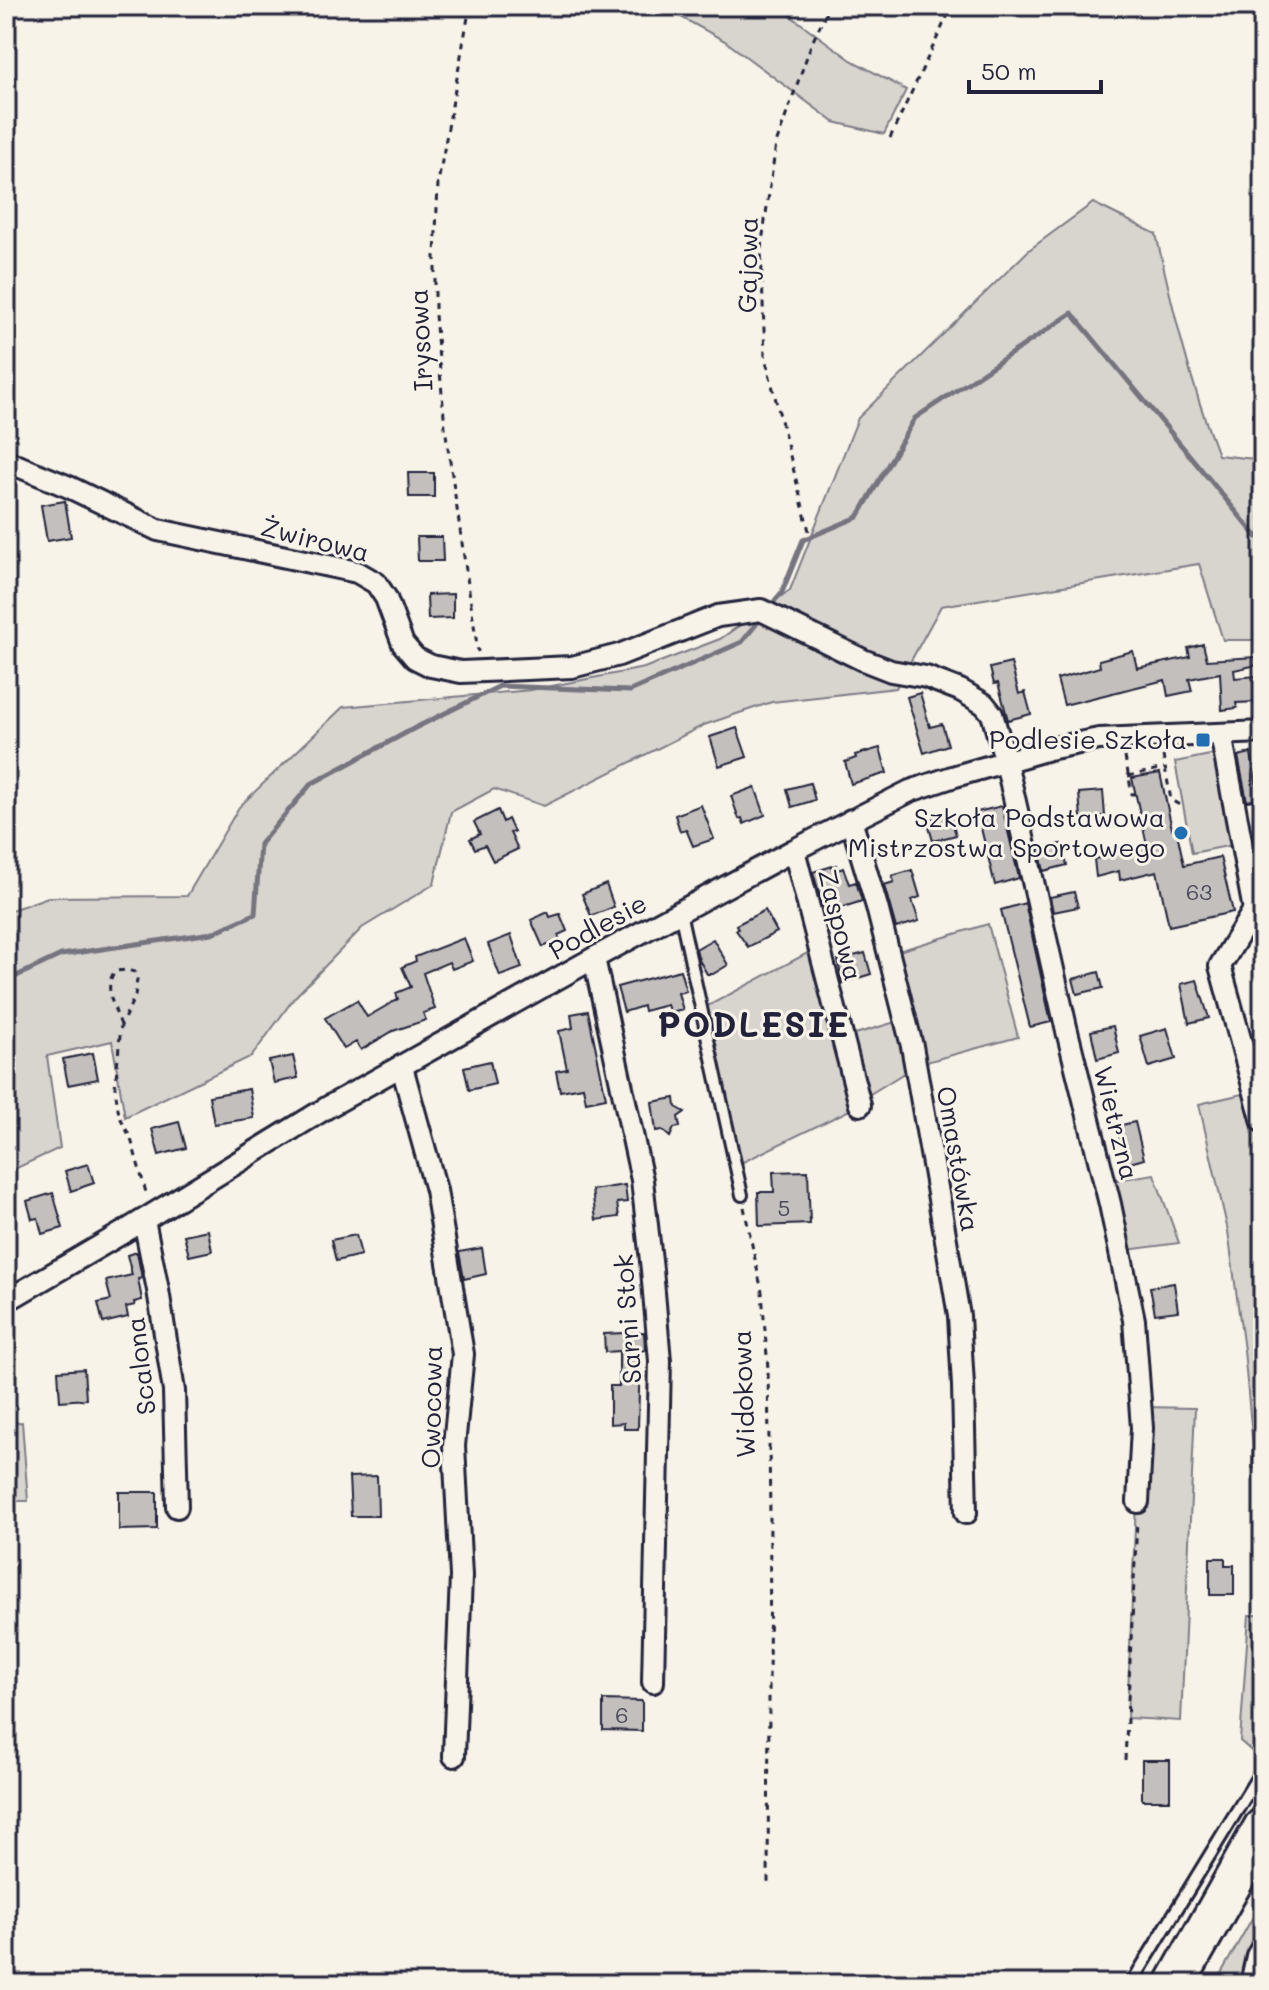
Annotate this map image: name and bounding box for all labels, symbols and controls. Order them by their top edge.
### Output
scale bar [969,44,1101,94]
text: 50 m [981,55,1037,86]
street label: Gajowa [729,217,765,313]
street label: Irysowa [400,288,440,392]
street label: Żwirowa [258,509,373,569]
place label: Podlesie Szkoła [989,722,1187,756]
marker: Podlesie Szkoła [1194,731,1212,749]
place label: Szkoła Podstawowa Mistrzostwa Sportowego [848,800,1165,864]
marker: Szkoła Podstawowa Mistrzostwa Sportowego [1172,824,1190,842]
street label: Zaspowa [811,865,871,984]
house number: 63 [1186,877,1212,906]
street label: Podlesie [542,885,653,967]
district label: PODLESIE [657,1001,851,1046]
street label: Wietrzna [1086,1062,1148,1183]
street label: Omastówka [929,1083,989,1234]
house number: 5 [778,1193,790,1222]
street label: Sarni Stok [606,1253,648,1385]
street label: Scalona [117,1315,163,1417]
street label: Widokowa [724,1329,762,1459]
street label: Owocowa [413,1345,449,1469]
house number: 6 [615,1700,629,1729]

